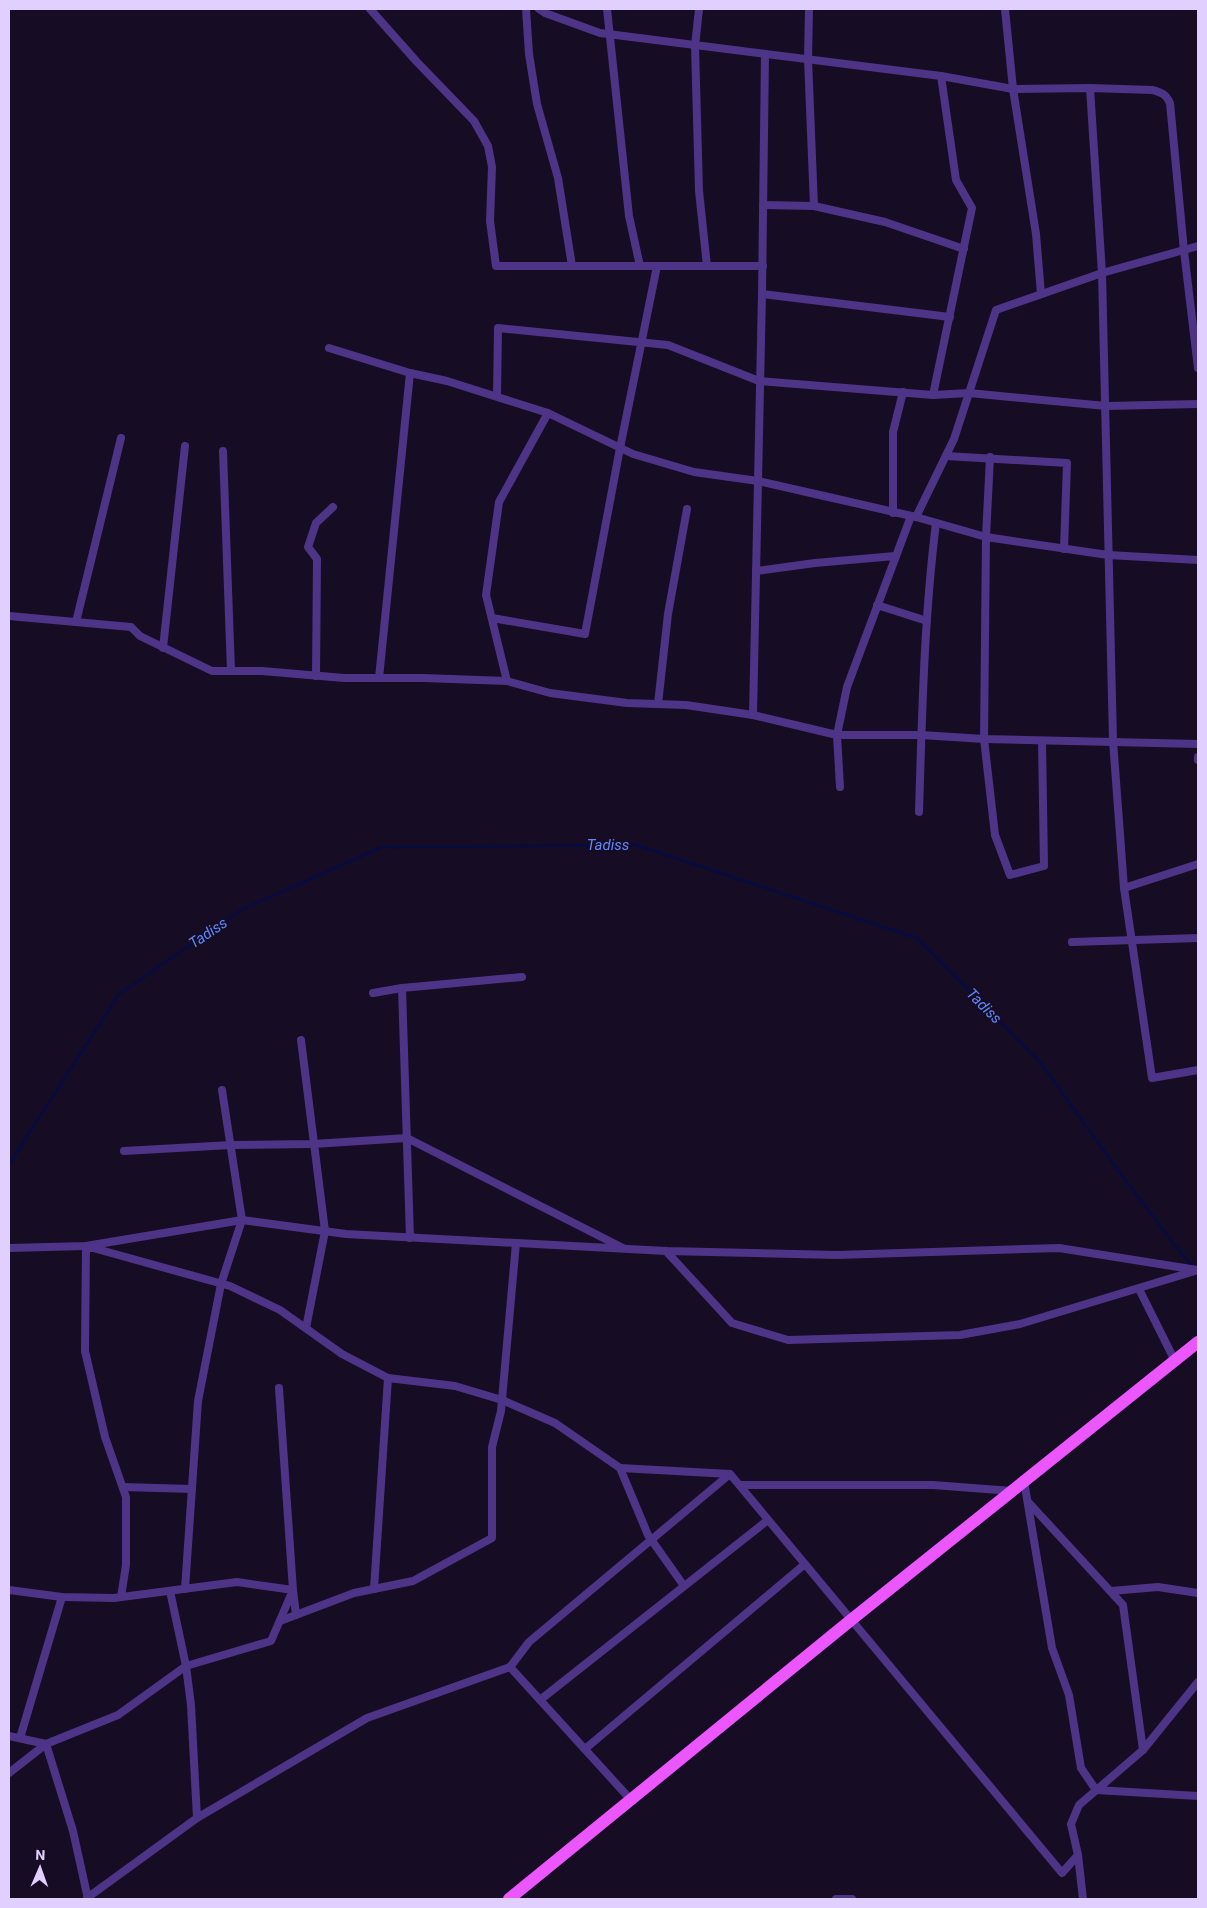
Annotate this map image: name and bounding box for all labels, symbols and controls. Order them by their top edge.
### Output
water label: Tadiss [587,836,629,854]
water label: Tadiss [185,914,231,952]
water label: Tadiss [963,985,1005,1027]
north arrow [15,1843,65,1893]
text: N [35,1847,46,1863]

